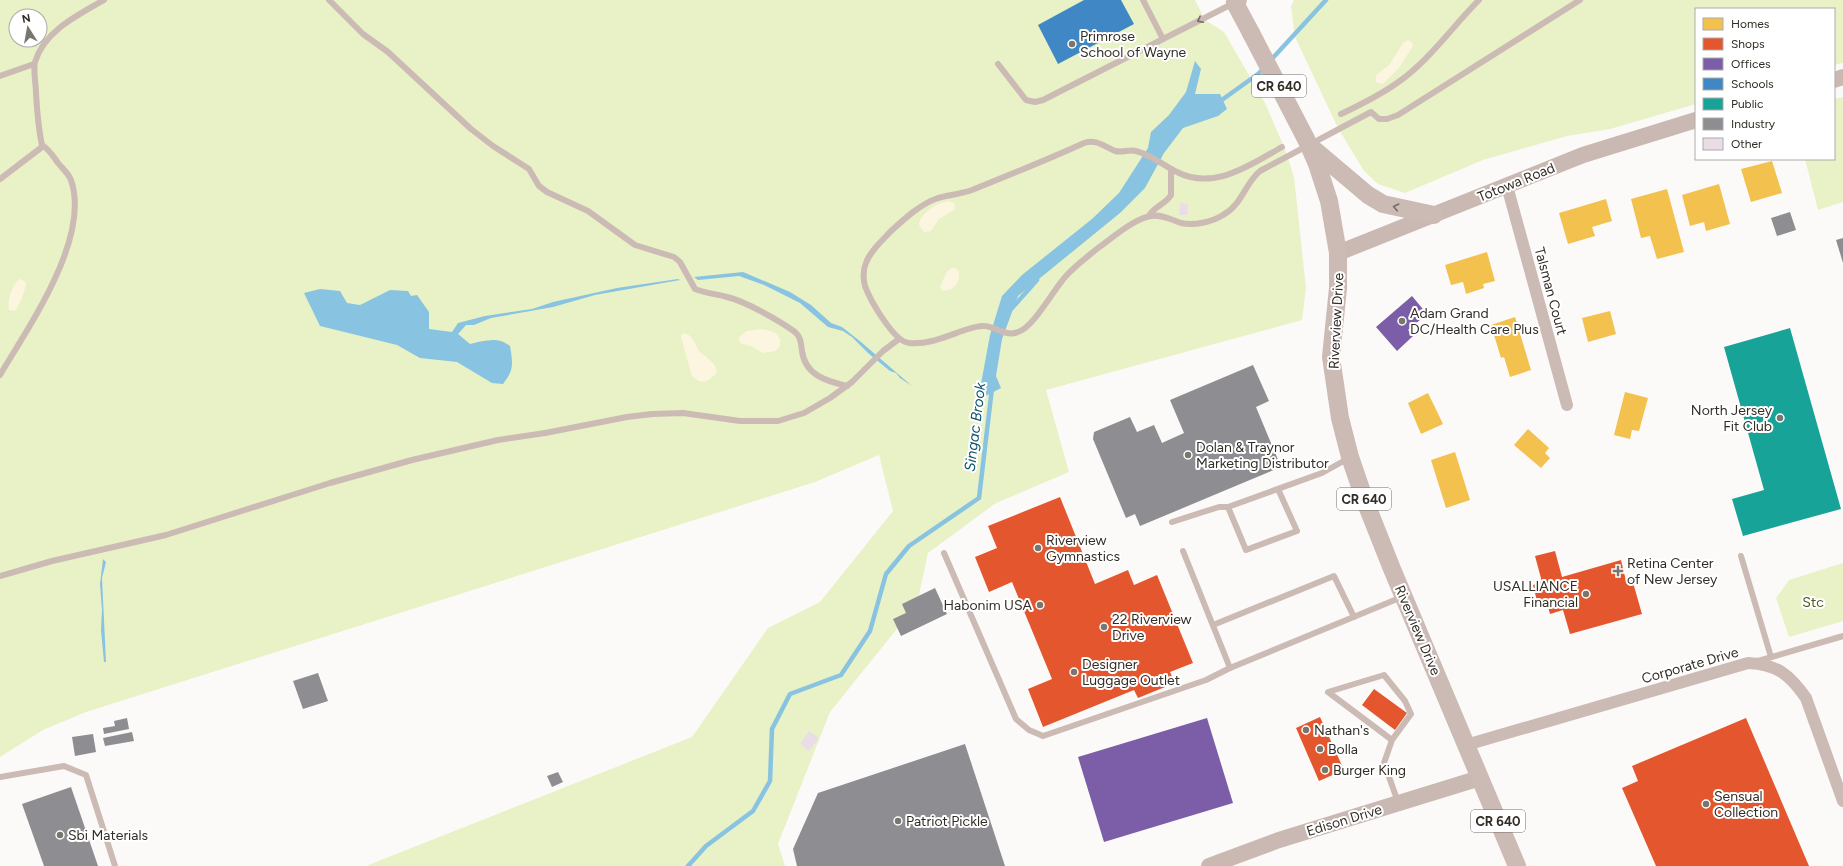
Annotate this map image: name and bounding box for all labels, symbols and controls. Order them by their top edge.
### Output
north arrow [8,8,48,48]
legend [1695,8,1835,160]
text: N [21,11,32,26]
one-way arrow [1197,16,1205,23]
text: Homes [1731,17,1770,31]
place label: Primrose School of Wayne [1080,28,1187,61]
text: Shops [1731,37,1765,51]
marker: Primrose School of Wayne [1067,39,1077,49]
text: Offices [1731,57,1771,71]
road number: CR 640 [1252,75,1306,97]
text: Schools [1731,77,1774,91]
text: Public [1731,97,1764,111]
text: Industry [1731,117,1776,131]
text: Other [1731,137,1762,151]
street label: Totowa Road [1475,159,1557,206]
one-way arrow [1393,203,1399,211]
street label: Talsman Court [1531,245,1570,337]
street label: Riverview Drive [1325,272,1348,370]
place label: Adam Grand DC/Health Care Plus [1410,305,1539,338]
marker: Adam Grand DC/Health Care Plus [1397,316,1407,326]
water label: Singac Brook [961,381,989,473]
place label: North Jersey Fit Club [1691,402,1773,435]
marker: North Jersey Fit Club [1775,413,1785,423]
place label: Dolan & Traynor Marketing Distributor [1196,439,1329,472]
marker: Dolan & Traynor Marketing Distributor [1183,450,1193,460]
road number: CR 640 [1337,488,1391,510]
place label: Riverview Gymnastics [1046,532,1120,565]
marker: Riverview Gymnastics [1033,543,1043,553]
place label: Retina Center of New Jersey [1627,555,1718,588]
marker: Retina Center of New Jersey [1612,565,1624,577]
place label: USALLIANCE Financial [1493,578,1578,611]
street label: Riverview Drive [1391,583,1444,678]
marker: USALLIANCE Financial [1581,589,1591,599]
park label: Stc [1802,594,1824,611]
place label: Habonim USA [944,597,1033,614]
marker: Habonim USA [1035,600,1045,610]
place label: 22 Riverview Drive [1112,611,1192,644]
marker: 22 Riverview Drive [1099,622,1109,632]
street label: Corporate Drive [1640,643,1741,687]
place label: Designer Luggage Outlet [1082,656,1180,689]
marker: Designer Luggage Outlet [1069,667,1079,677]
place label: Nathan's [1314,722,1369,739]
marker: Nathan's [1301,725,1311,735]
place label: Bolla [1328,741,1358,758]
marker: Bolla [1315,744,1325,754]
place label: Burger King [1333,762,1406,779]
marker: Burger King [1320,765,1330,775]
place label: Sensual Collection [1714,788,1778,821]
marker: Sensual Collection [1701,799,1711,809]
street label: Edison Drive [1304,801,1384,840]
road number: CR 640 [1471,810,1525,832]
place label: Patriot Pickle [906,813,988,830]
marker: Patriot Pickle [893,816,903,826]
place label: Sbi Materials [68,827,148,844]
marker: Sbi Materials [55,830,65,840]

